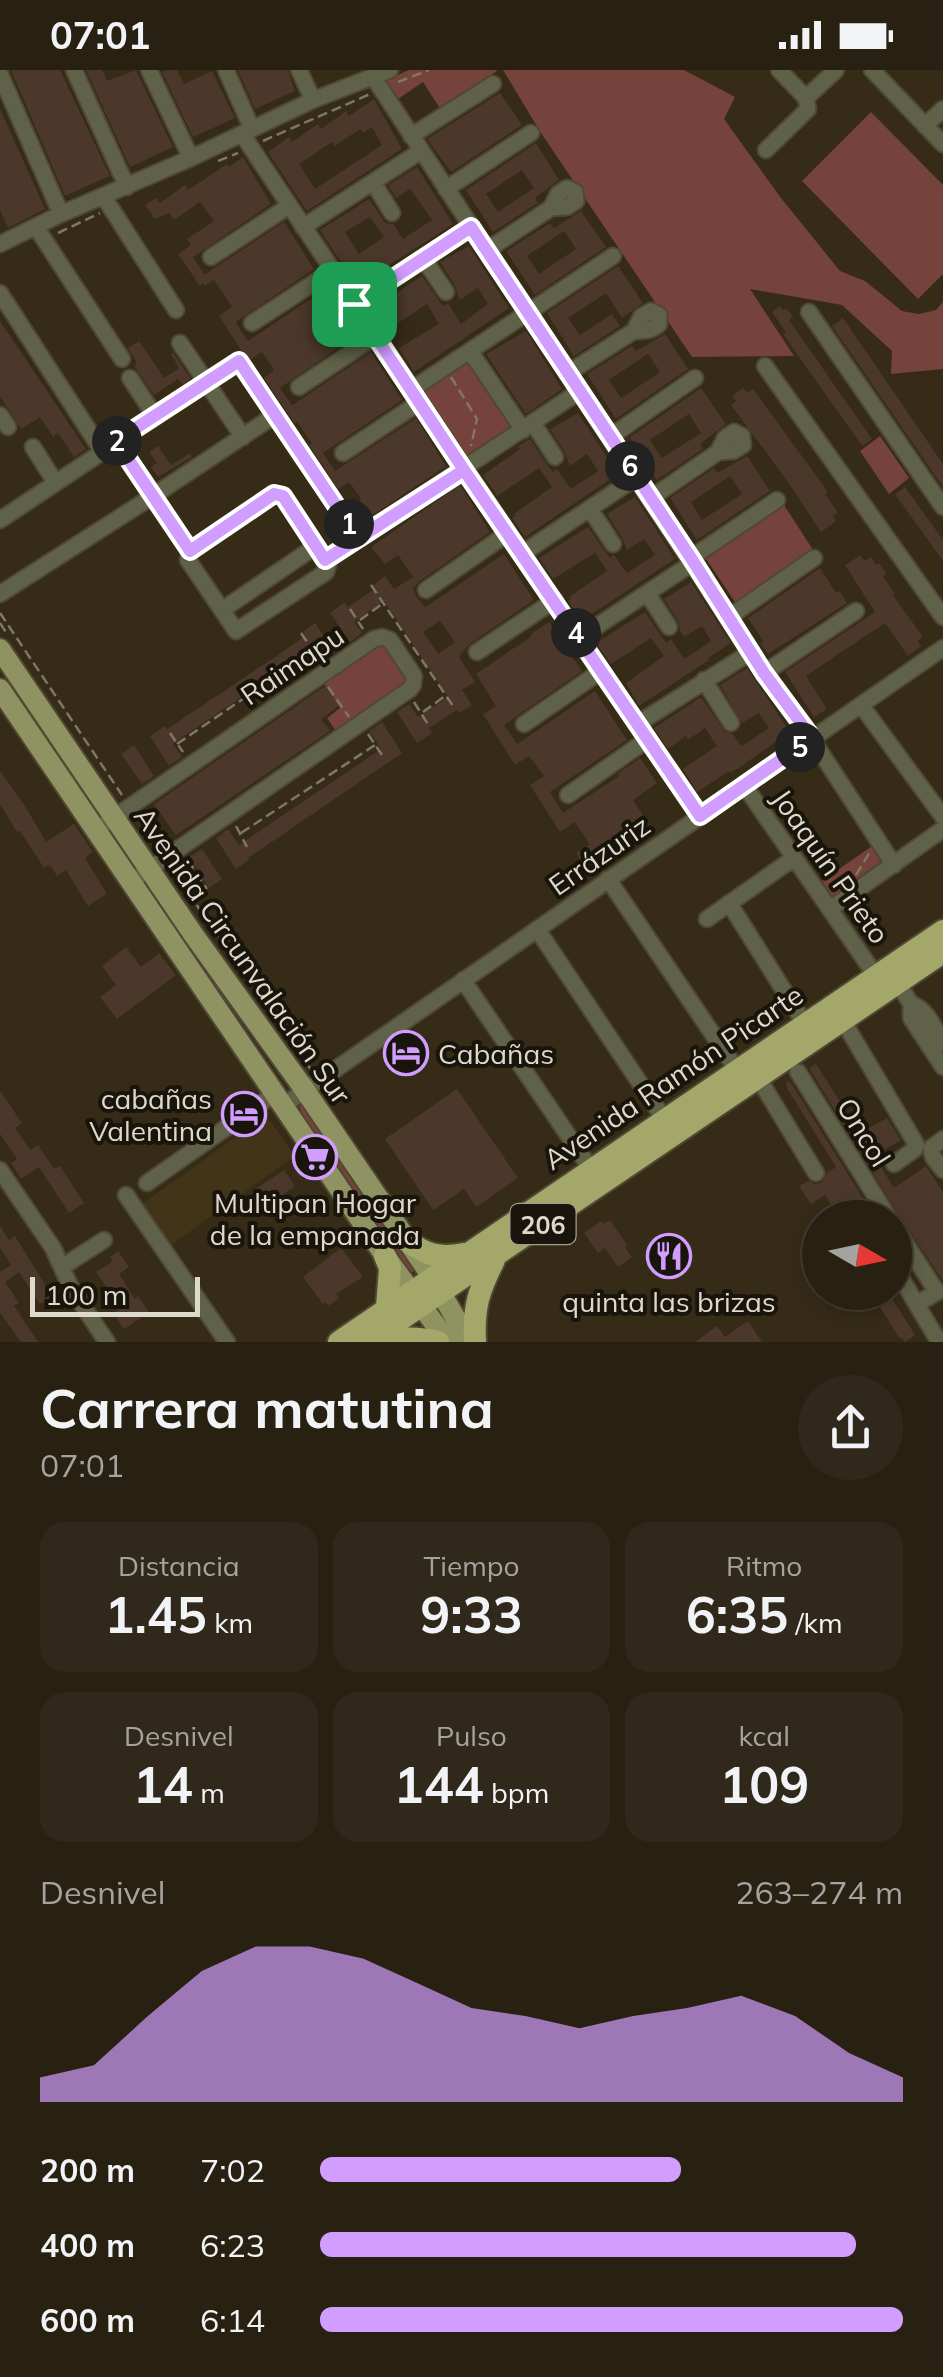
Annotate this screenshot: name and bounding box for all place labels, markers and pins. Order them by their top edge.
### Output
pin [312,262,397,347]
pin: 2 [92,416,142,466]
pin: 6 [605,441,655,491]
pin: 1 [324,499,374,549]
pin: 4 [551,608,601,658]
pin: 5 [775,722,825,772]
hotel icon: Cabañas [383,1030,429,1076]
place label: Cabañas [438,1036,554,1071]
place label: cabañas Valentina [89,1081,212,1148]
hotel icon: cabañas Valentina [221,1091,267,1137]
supermarket icon: Multipan Hogar de la empanada [292,1134,338,1180]
place label: Multipan Hogar de la empanada [210,1185,420,1252]
restaurant icon: quinta las brizas [646,1233,692,1279]
place label: quinta las brizas [562,1284,776,1319]

